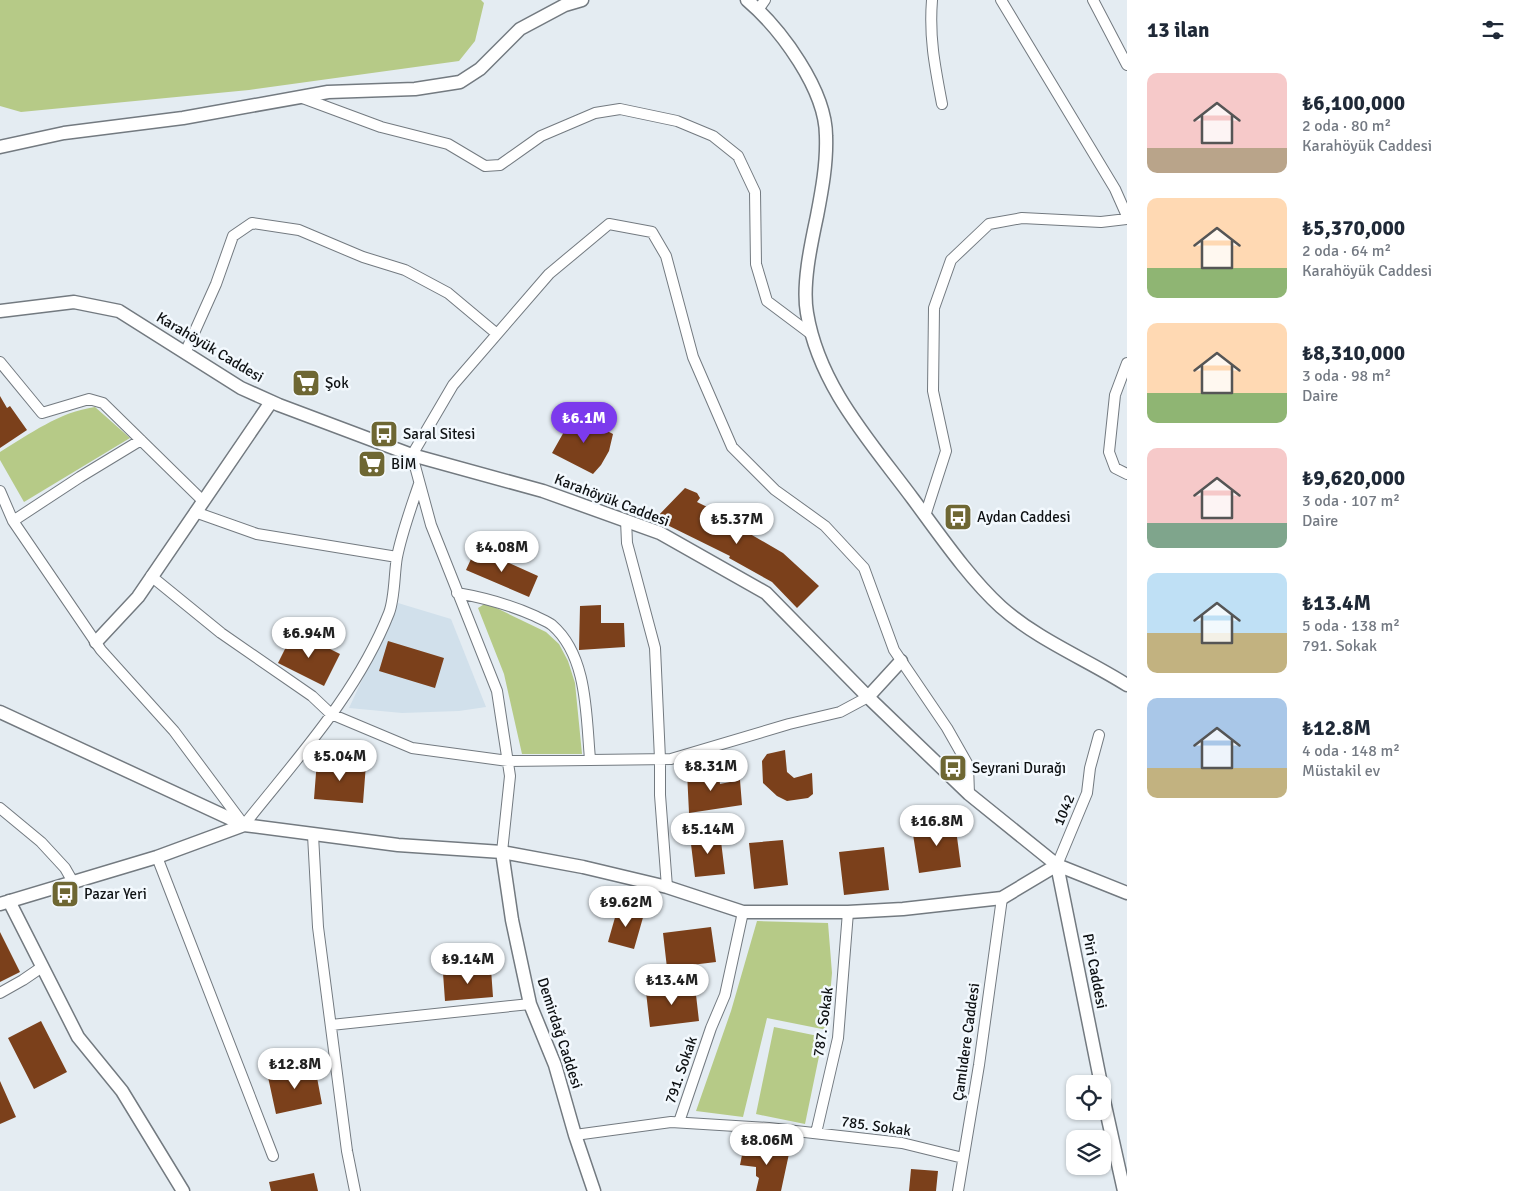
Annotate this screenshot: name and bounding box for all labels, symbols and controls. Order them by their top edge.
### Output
icon: filters [1479,16,1507,44]
text: 13 ilan [1147,17,1209,43]
text: ₺6,100,000 [1302,90,1405,116]
icon: home [1187,93,1247,153]
text: 2 oda · 80 m² [1302,116,1391,136]
text: Karahöyük Caddesi [1302,136,1432,156]
text: ₺5,370,000 [1302,215,1405,241]
icon: home [1187,218,1247,278]
text: 2 oda · 64 m² [1302,241,1391,261]
text: Karahöyük Caddesi [1302,261,1432,281]
street label: Karahöyük Caddesi [153,308,267,386]
text: ₺8,310,000 [1302,340,1405,366]
icon: home [1187,343,1247,403]
text: 3 oda · 98 m² [1302,366,1391,386]
supermarket icon: Şok [291,368,321,398]
place label: Şok [325,374,349,392]
text: Daire [1302,386,1338,406]
pin: ₺6.1M [549,402,619,444]
text: ₺6.1M [562,408,606,428]
bus stop icon: Saral Sitesi [369,419,399,449]
place label: Saral Sitesi [403,425,475,443]
supermarket icon: BİM [357,449,387,479]
place label: BİM [391,455,417,473]
text: ₺9,620,000 [1302,465,1405,491]
icon: home [1187,468,1247,528]
street label: Karahöyük Caddesi [552,470,672,530]
text: 3 oda · 107 m² [1302,491,1400,511]
pin: ₺5.37M [696,502,778,545]
bus stop icon: Aydan Caddesi [943,502,973,532]
place label: Aydan Caddesi [977,508,1070,526]
text: ₺5.37M [711,509,763,529]
text: Daire [1302,511,1338,531]
pin: ₺4.08M [461,530,543,573]
text: ₺4.08M [476,537,528,557]
text: ₺13.4M [1302,590,1371,616]
icon: home [1187,593,1247,653]
pin: ₺6.94M [268,616,350,659]
text: 5 oda · 138 m² [1302,616,1400,636]
text: ₺6.94M [283,623,335,643]
text: 791. Sokak [1302,636,1377,656]
text: ₺12.8M [1302,715,1371,741]
icon: home [1187,718,1247,778]
pin: ₺5.04M [299,740,381,782]
text: 4 oda · 148 m² [1302,741,1400,761]
text: ₺5.04M [314,746,366,766]
pin: ₺8.31M [670,750,752,792]
bus stop icon: Seyrani Durağı [938,753,968,783]
text: ₺8.31M [685,756,737,776]
place label: Seyrani Durağı [972,759,1066,777]
text: Müstakil ev [1302,761,1380,781]
street label: 1042 [1049,792,1079,828]
pin: ₺16.8M [896,804,978,847]
text: ₺16.8M [911,811,963,831]
pin: ₺5.14M [667,812,749,855]
text: ₺5.14M [682,819,734,839]
bus stop icon: Pazar Yeri [50,879,80,909]
place label: Pazar Yeri [84,885,147,903]
pin: ₺9.62M [585,886,667,928]
text: ₺9.62M [600,892,652,912]
street label: Piri Caddesi [1079,932,1111,1010]
pin: ₺9.14M [427,942,509,985]
text: ₺9.14M [442,949,494,969]
pin: ₺13.4M [631,964,713,1006]
text: ₺13.4M [646,970,698,990]
street label: Demirdağ Caddesi [534,975,586,1091]
street label: Çamlıdere Caddesi [949,982,983,1102]
street label: 787. Sokak [809,985,837,1058]
street label: 791. Sokak [661,1033,701,1106]
pin: ₺12.8M [254,1048,336,1090]
text: ₺12.8M [269,1054,321,1074]
map controls [1066,1075,1111,1175]
button: locate [1066,1075,1111,1120]
street label: 785. Sokak [840,1112,913,1140]
pin: ₺8.06M [726,1124,808,1166]
text: ₺8.06M [741,1130,793,1150]
button: layers [1066,1130,1111,1175]

